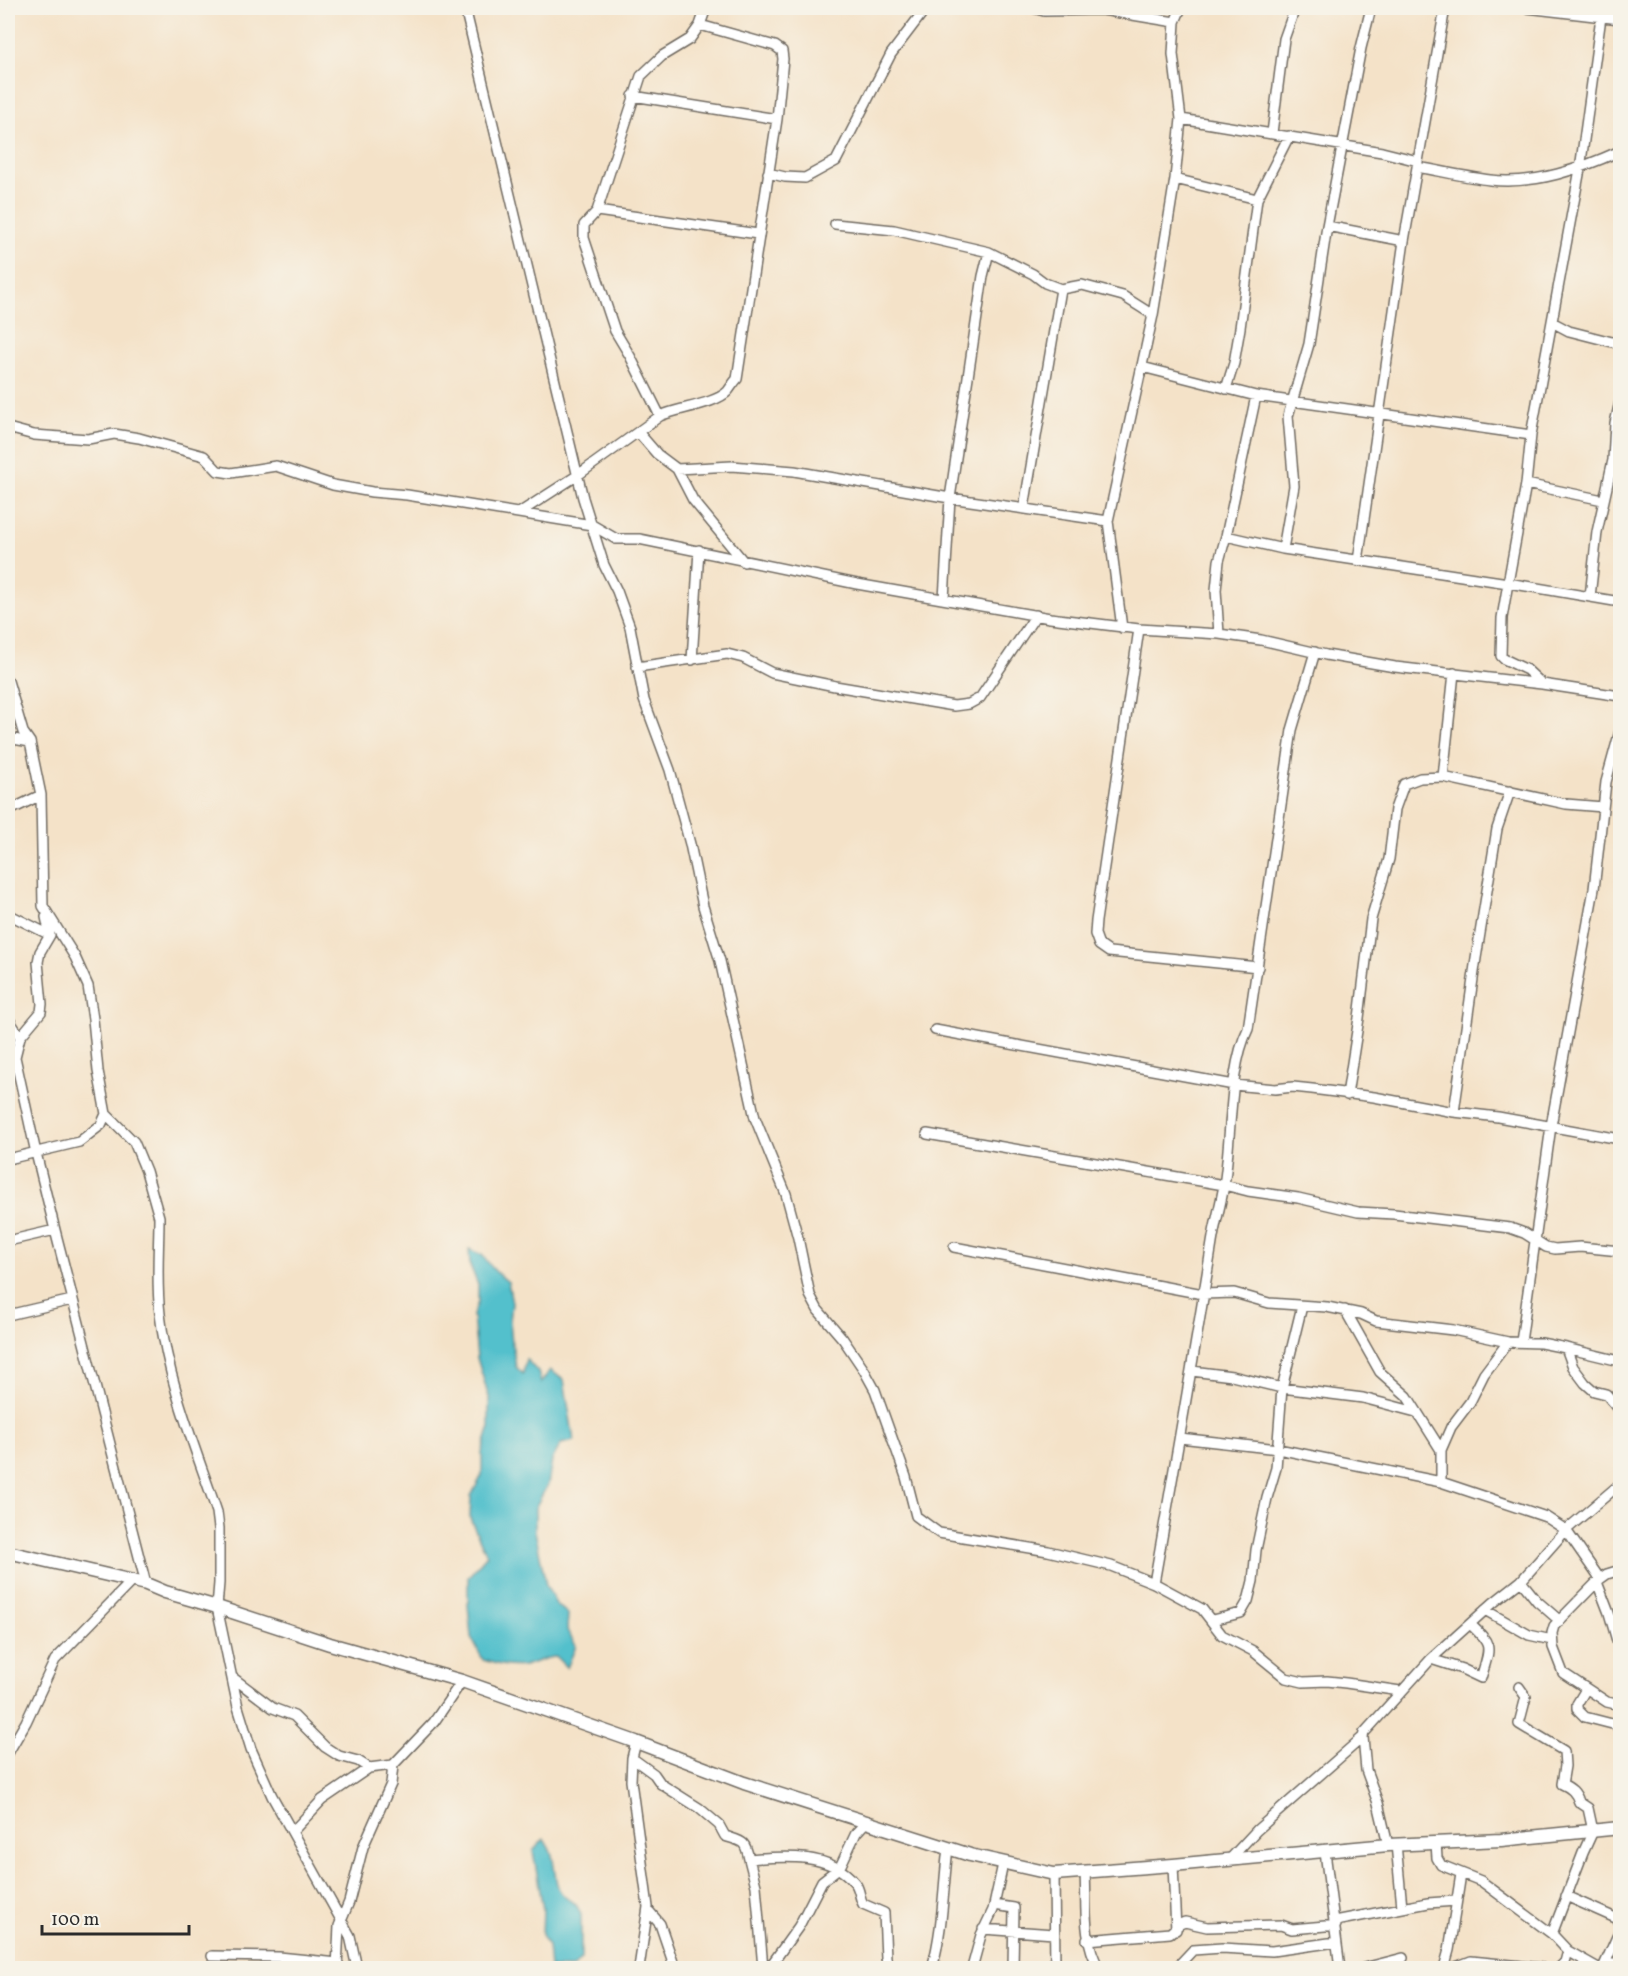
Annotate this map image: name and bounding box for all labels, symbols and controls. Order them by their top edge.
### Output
scale bar [42,1898,189,1936]
text: 100 m [51,1908,100,1933]

